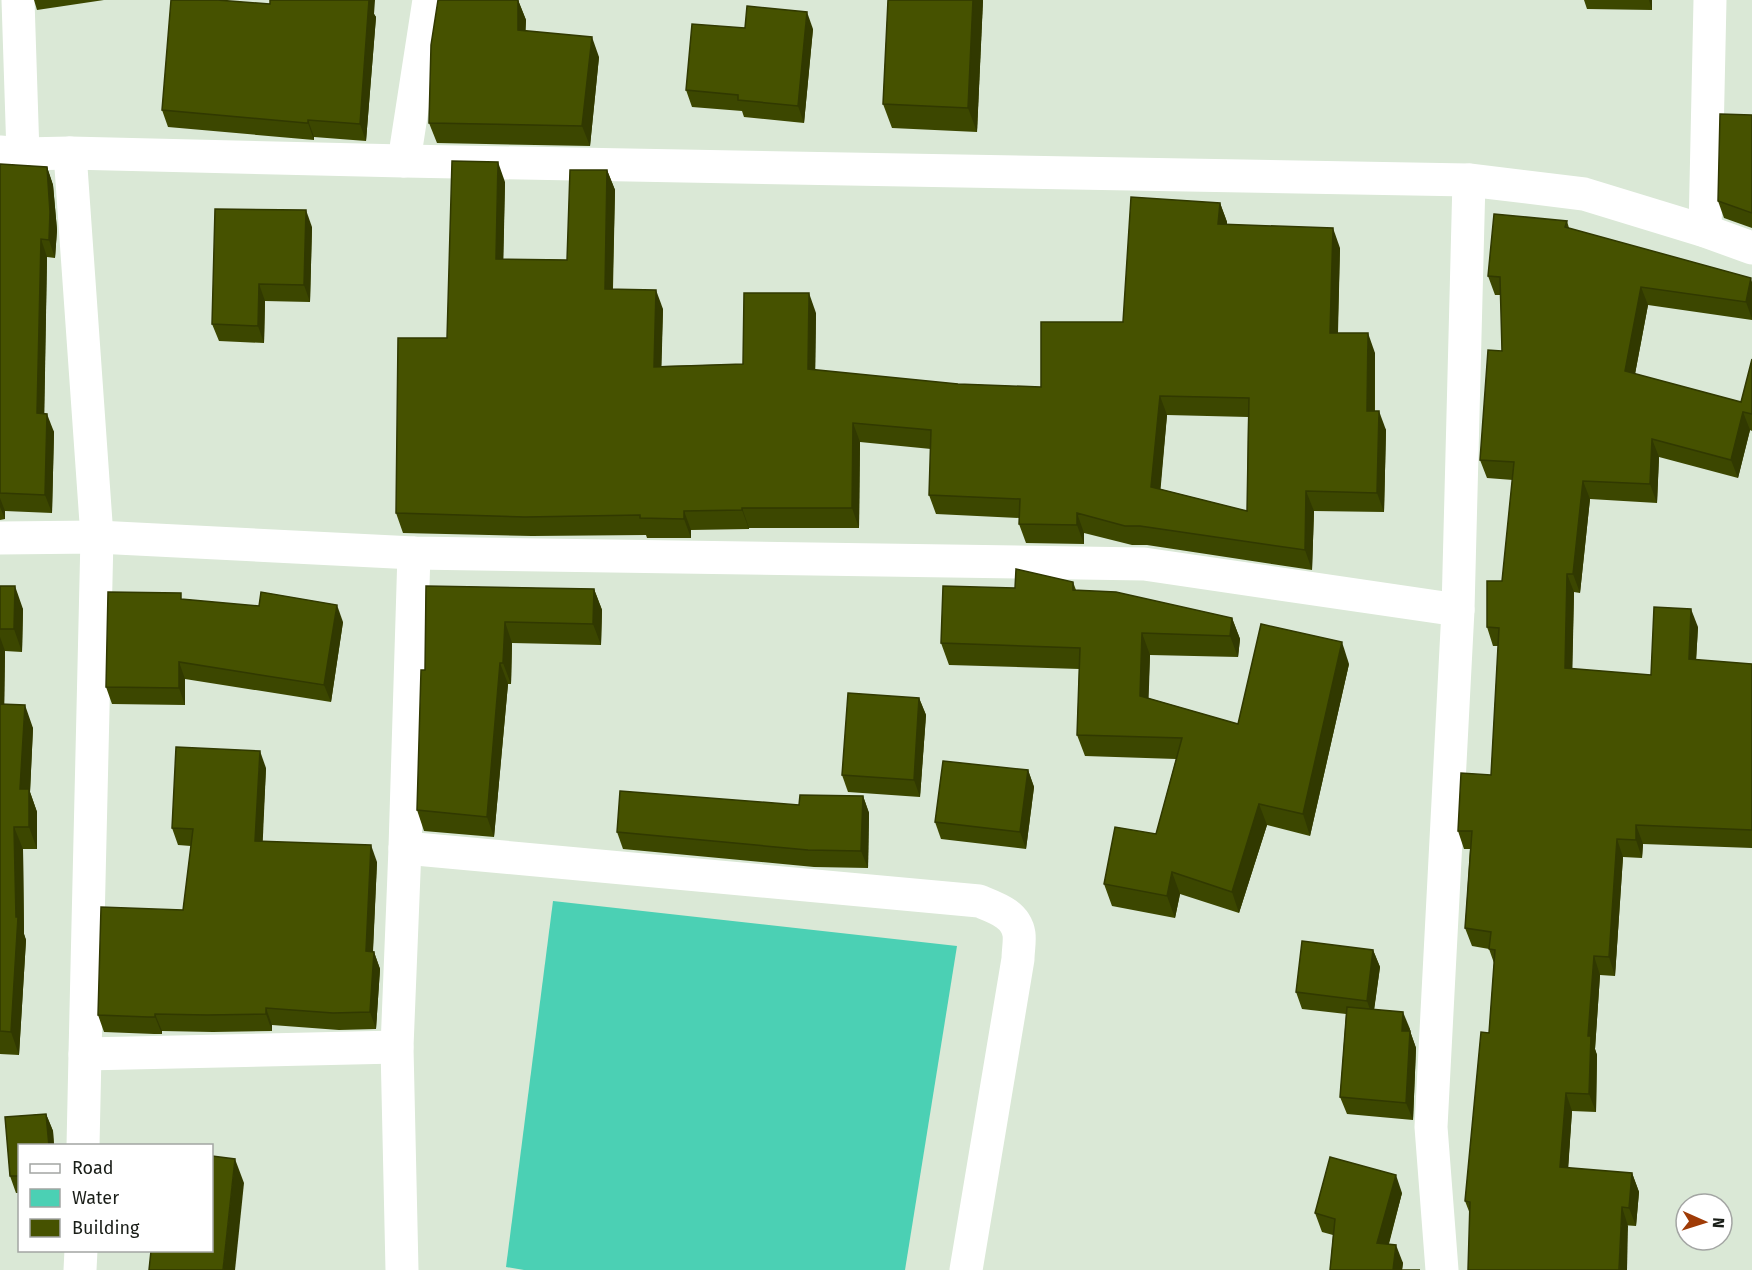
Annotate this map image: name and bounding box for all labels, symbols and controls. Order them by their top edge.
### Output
legend [18,1144,213,1252]
text: Road [72,1157,114,1179]
text: Water [72,1187,119,1209]
north arrow [1674,1192,1734,1252]
text: Building [72,1217,140,1239]
text: N [1709,1217,1728,1229]

